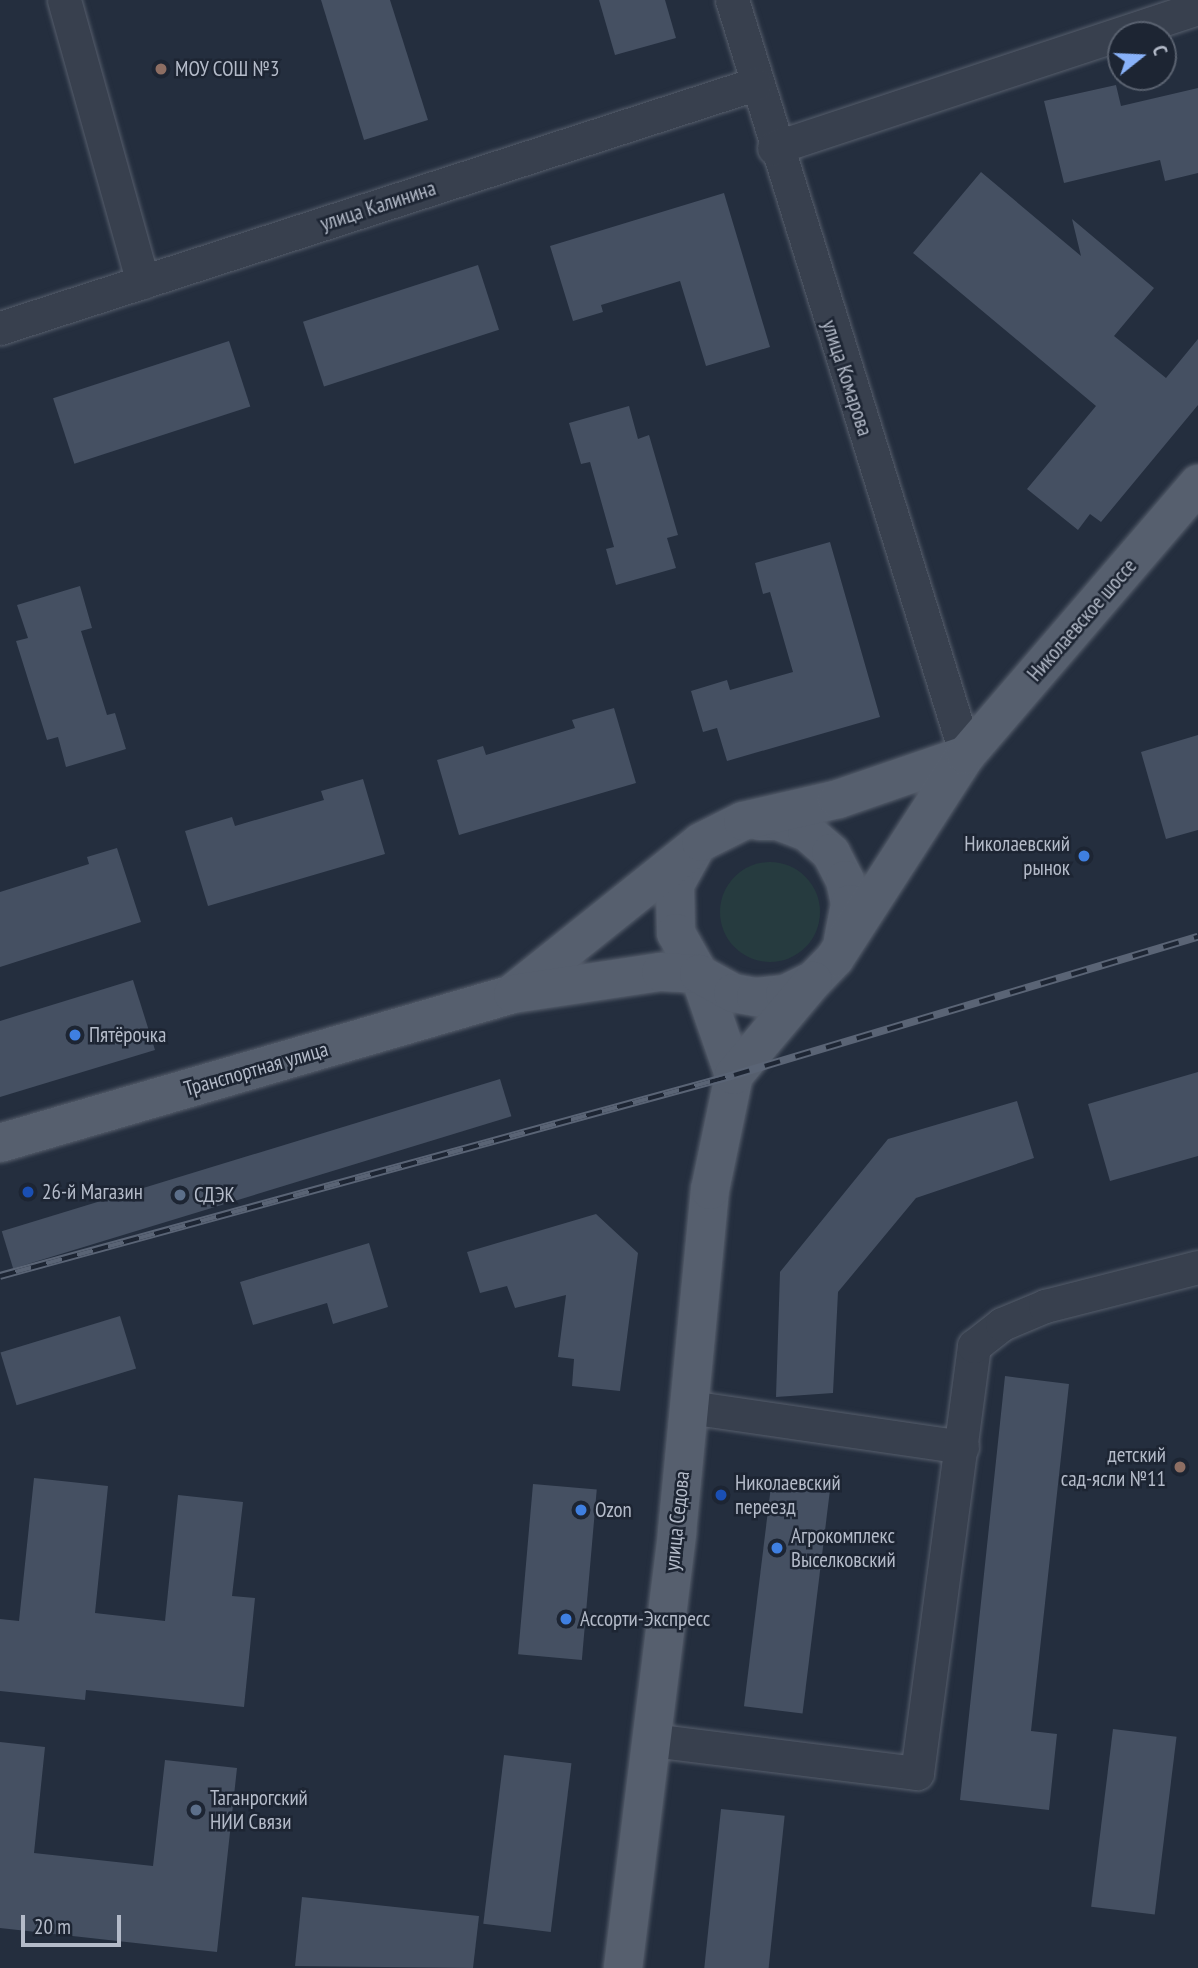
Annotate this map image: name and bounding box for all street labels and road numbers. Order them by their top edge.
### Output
street label: улица Калинина [317,175,439,237]
street label: улица Комарова [816,317,878,439]
street label: Николаевское шоссе [1022,554,1142,686]
street label: Транспортная улица [181,1036,331,1102]
street label: улица Седова [659,1470,695,1572]

